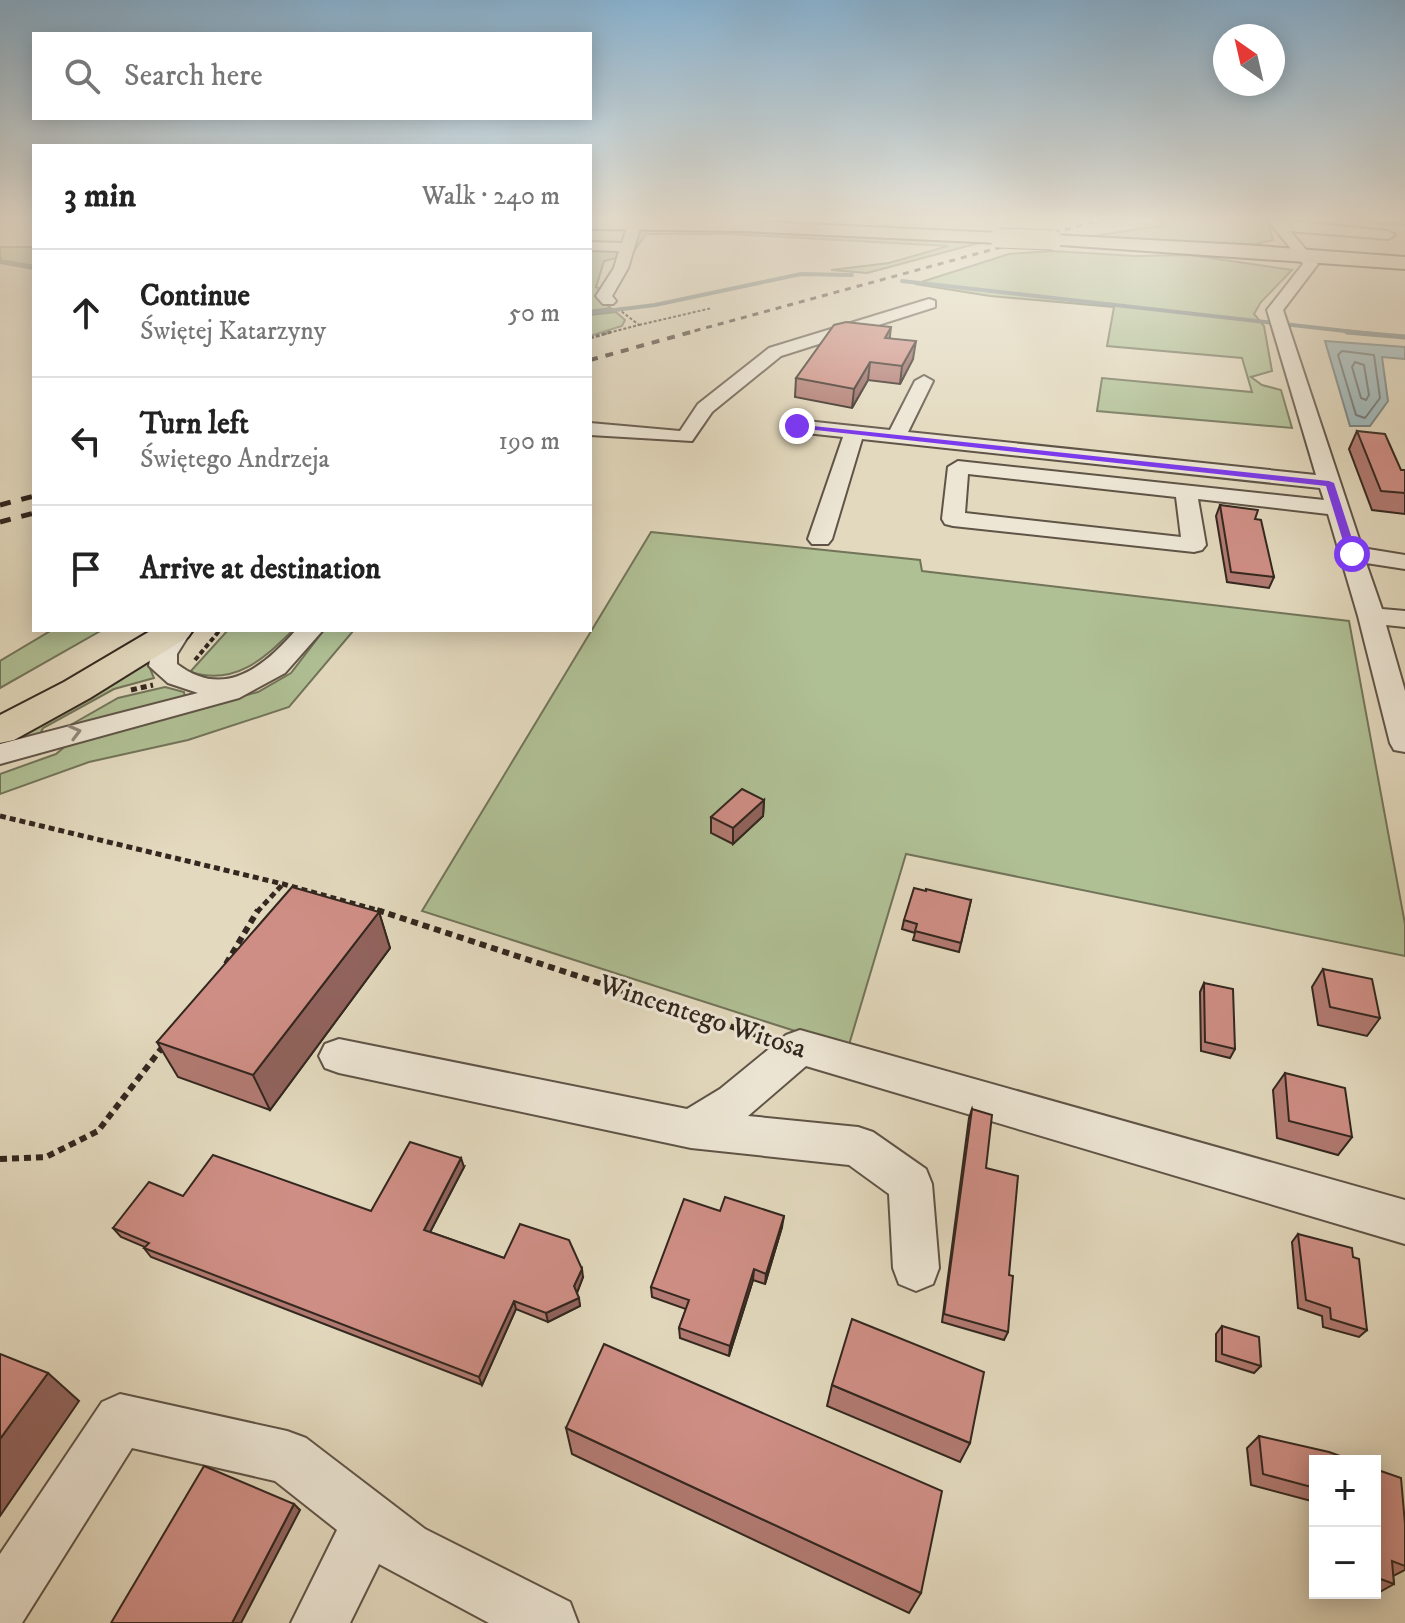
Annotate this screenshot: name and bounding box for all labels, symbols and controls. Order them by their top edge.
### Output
north arrow [1213,24,1285,96]
search box [32,32,592,120]
icon: search [60,54,104,98]
text: Search here [124,58,263,95]
text: 3 min [64,175,136,217]
text: Walk · 240 m [422,180,560,213]
text: Continue [140,278,250,315]
icon: ahead [64,291,108,335]
text: 50 m [508,297,560,330]
text: Świętej Katarzyny [140,315,326,348]
text: Turn left [140,406,249,443]
route end [779,408,815,444]
icon: left [64,419,108,463]
text: 190 m [498,425,560,458]
text: Świętego Andrzeja [140,443,330,476]
route start [1334,536,1370,572]
icon: arrive [64,547,108,591]
text: Arrive at destination [140,551,381,588]
one-way arrow [67,725,81,742]
street label: Wincentego Witosa [594,966,811,1066]
map controls [1309,1455,1381,1599]
button: + [1309,1455,1381,1527]
button: − [1309,1527,1381,1599]

